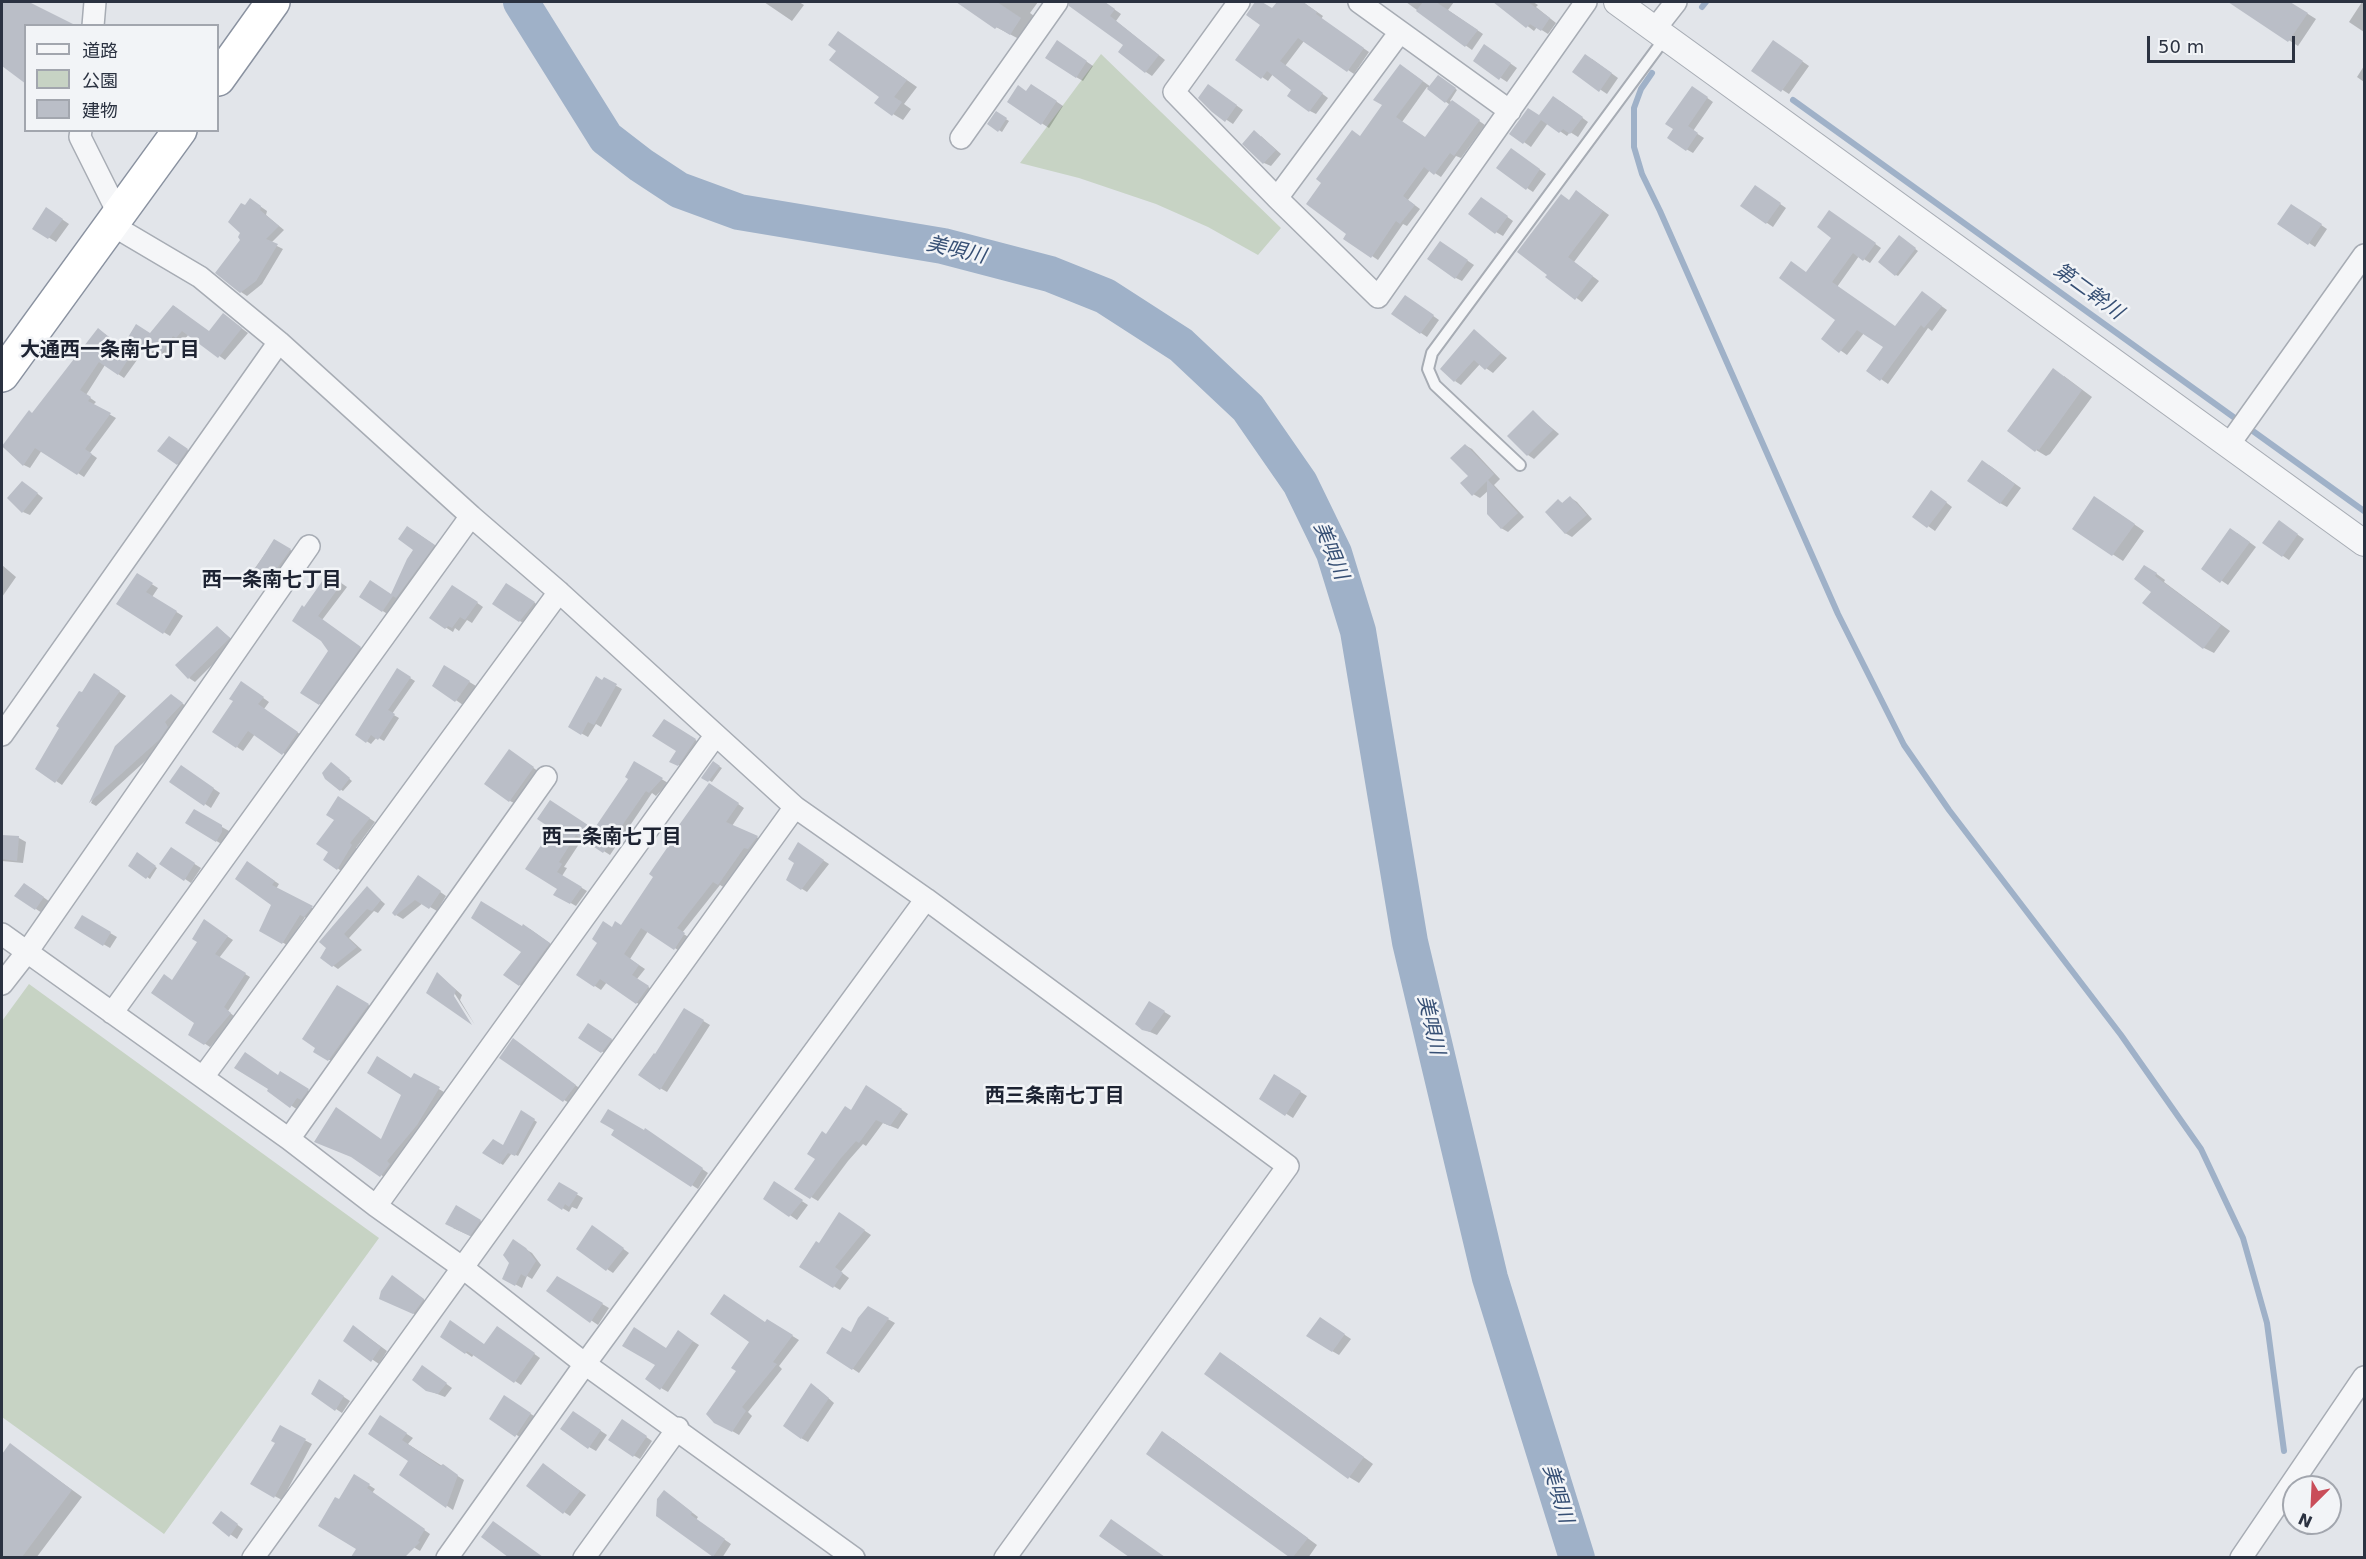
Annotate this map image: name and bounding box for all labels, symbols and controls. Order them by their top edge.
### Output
legend [24,24,219,132]
scale bar [2150,24,2298,62]
text: 50 m [2158,36,2204,57]
text: 道路 [82,40,118,61]
text: 公園 [82,70,118,91]
text: 建物 [82,100,118,121]
water label: 美唄川 [924,233,988,269]
water label: 第二幹川 [2049,259,2127,325]
district label: 大通西一条南七丁目 [20,339,200,363]
water label: 美唄川 [1308,519,1352,583]
district label: 西一条南七丁目 [202,569,342,593]
district label: 西二条南七丁目 [542,826,682,850]
water label: 美唄川 [1412,993,1448,1057]
district label: 西三条南七丁目 [985,1085,1125,1109]
water label: 美唄川 [1537,1462,1577,1526]
north arrow [2282,1475,2342,1535]
text: N [2295,1509,2315,1531]

